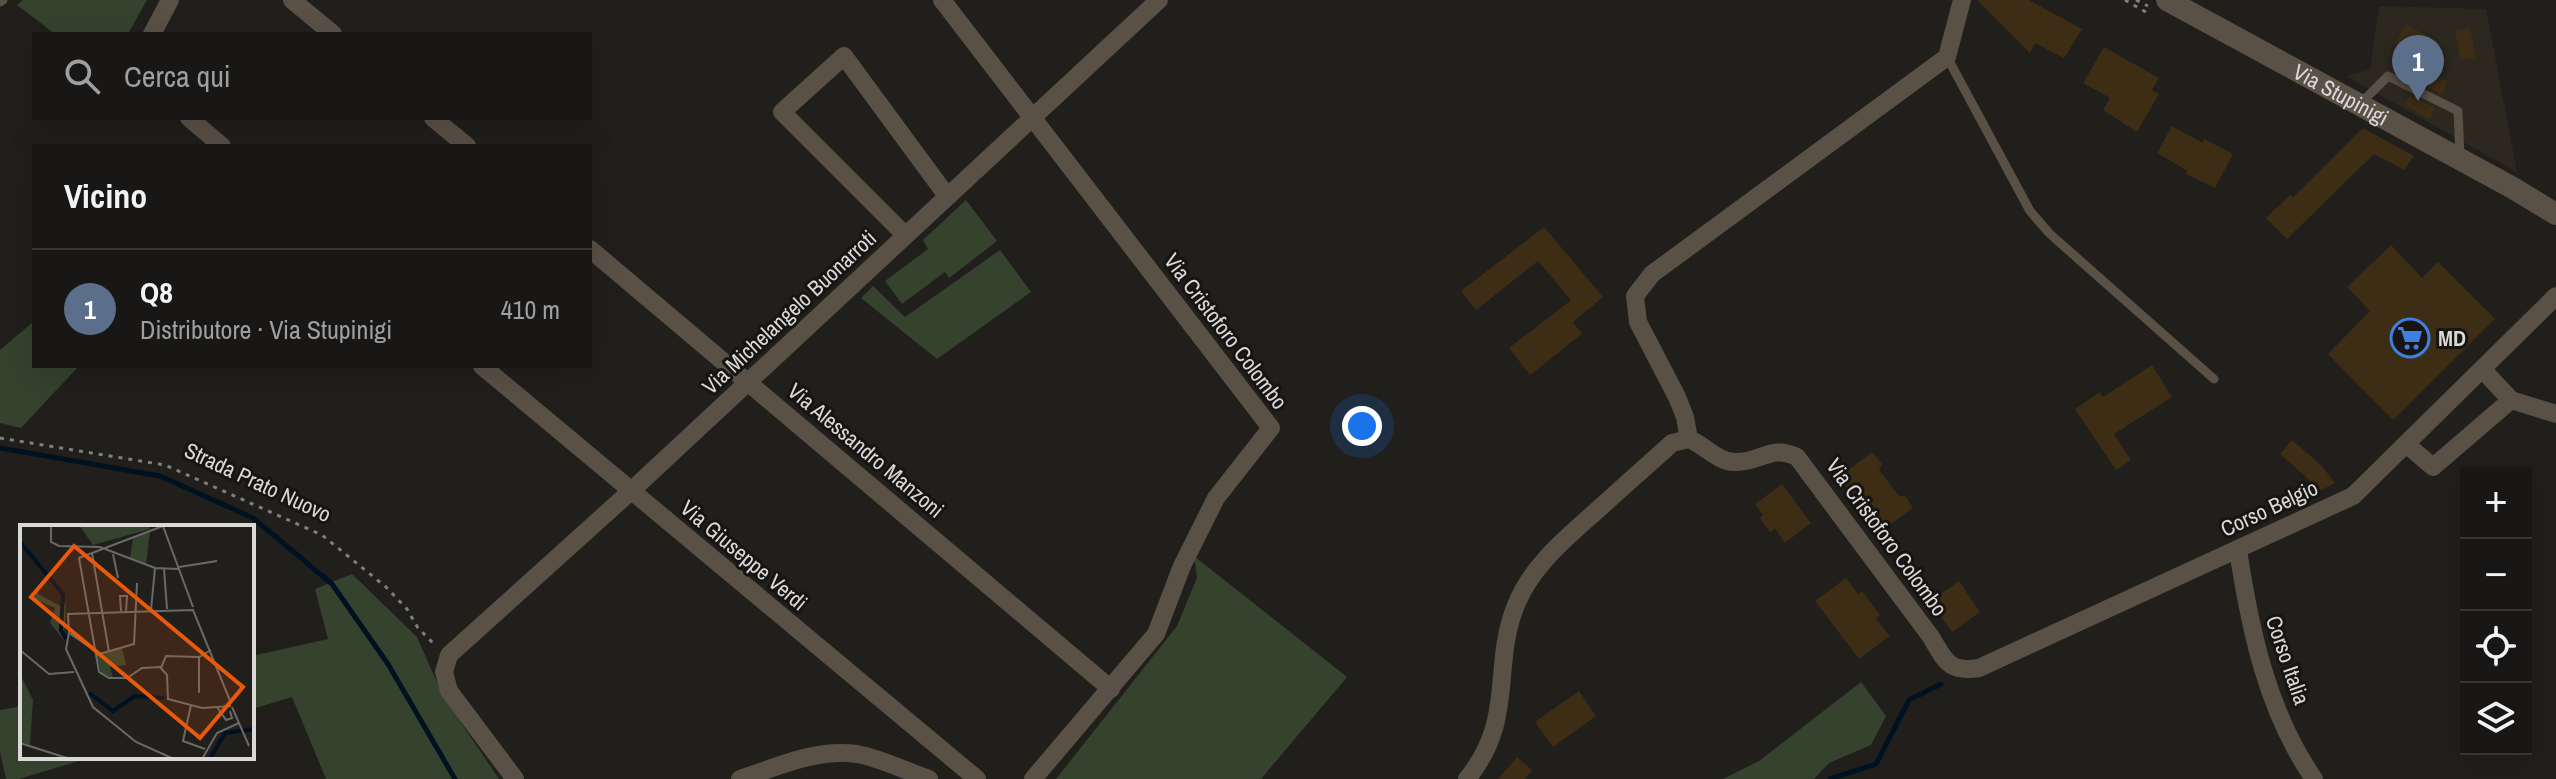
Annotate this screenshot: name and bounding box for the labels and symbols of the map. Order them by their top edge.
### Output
pin: 1 [2392,35,2444,101]
street label: Via Stupinigi [2288,56,2394,133]
street label: Via Michelangelo Buonarroti [695,223,883,401]
street label: Via Cristoforo Colombo [1157,247,1295,415]
supermarket icon: MD [2389,317,2431,359]
place label: MD [2438,323,2466,353]
street label: Via Alessandro Manzoni [782,376,950,524]
your location [1342,406,1382,446]
street label: Strada Prato Nuovo [180,435,336,529]
street label: Via Cristoforo Colombo [1820,452,1954,622]
street label: Corso Belgio [2215,472,2323,544]
street label: Via Giuseppe Verdi [674,493,814,617]
inset map [20,525,254,759]
street label: Corso Italia [2259,612,2317,708]

